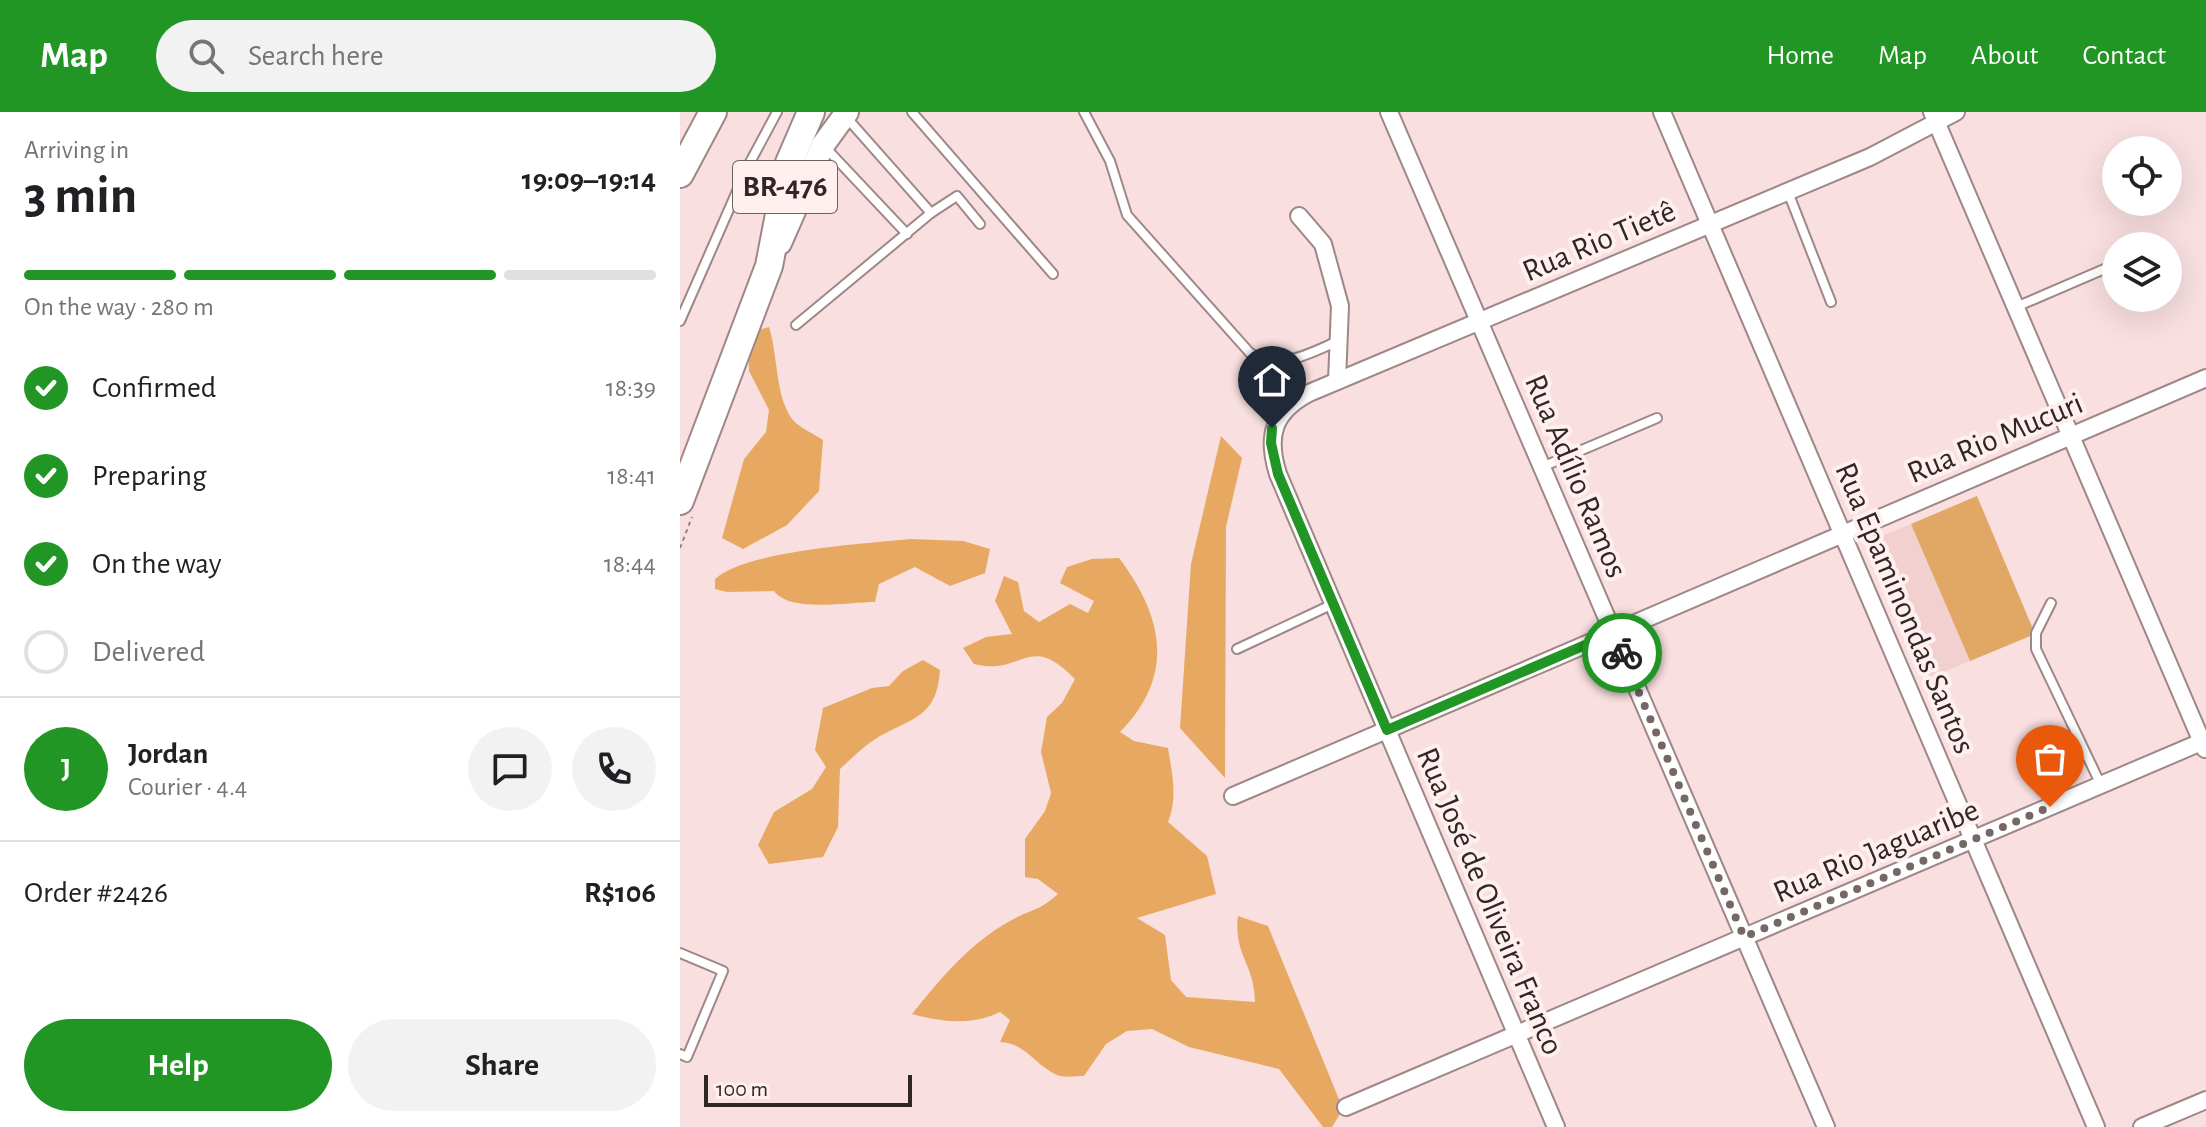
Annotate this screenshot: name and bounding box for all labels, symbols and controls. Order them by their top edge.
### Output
search box [156,20,716,92]
icon: search [184,34,228,78]
text: Map [40,37,108,75]
text: Search here [248,41,384,71]
text: Home [1767,42,1834,70]
text: Map [1878,42,1927,70]
text: About [1971,42,2039,70]
text: Contact [2083,42,2166,70]
map controls [2102,136,2182,312]
button: locate [2102,136,2182,216]
text: Arriving in [24,137,129,163]
road number: BR-476 [733,161,837,213]
text: 19:09–19:14 [522,165,656,195]
text: 3 min [24,170,137,222]
street label: Rua Rio Tietê [1518,194,1680,288]
button: layers [2102,232,2182,312]
text: On the way · 280 m [24,294,214,320]
pin [1238,346,1306,428]
icon: home [1250,358,1294,402]
icon: check [24,366,68,410]
street label: Rua Adílio Ramos [1519,370,1633,582]
text: Confirmed [92,373,216,403]
text: 18:39 [606,375,656,401]
street label: Rua Rio Mucuri [1903,387,2087,489]
icon: check [24,454,68,498]
street label: Rua Epaminondas Santos [1829,458,1981,758]
text: Preparing [92,461,207,491]
text: 18:41 [607,463,656,489]
icon: check [24,542,68,586]
text: On the way [92,549,221,579]
text: 18:44 [604,551,656,577]
courier [1582,613,1662,693]
icon: bike [1600,631,1644,675]
text: Delivered [92,637,205,667]
pin [2016,725,2084,807]
button: chat [468,727,552,811]
button: phone [572,727,656,811]
icon: bag [2028,737,2072,781]
text: Jordan [128,739,208,769]
street label: Rua José de Oliveira Franco [1411,743,1569,1059]
text: J [61,754,71,784]
text: Courier · 4.4 [128,774,247,800]
street label: Rua Rio Jaguaribe [1769,793,1983,909]
text: Order #2426 [24,878,168,908]
text: R$106 [584,878,656,908]
button: Help [24,1019,332,1111]
button: Share [348,1019,656,1111]
scale bar [704,1071,912,1107]
text: 100 m [716,1078,768,1100]

